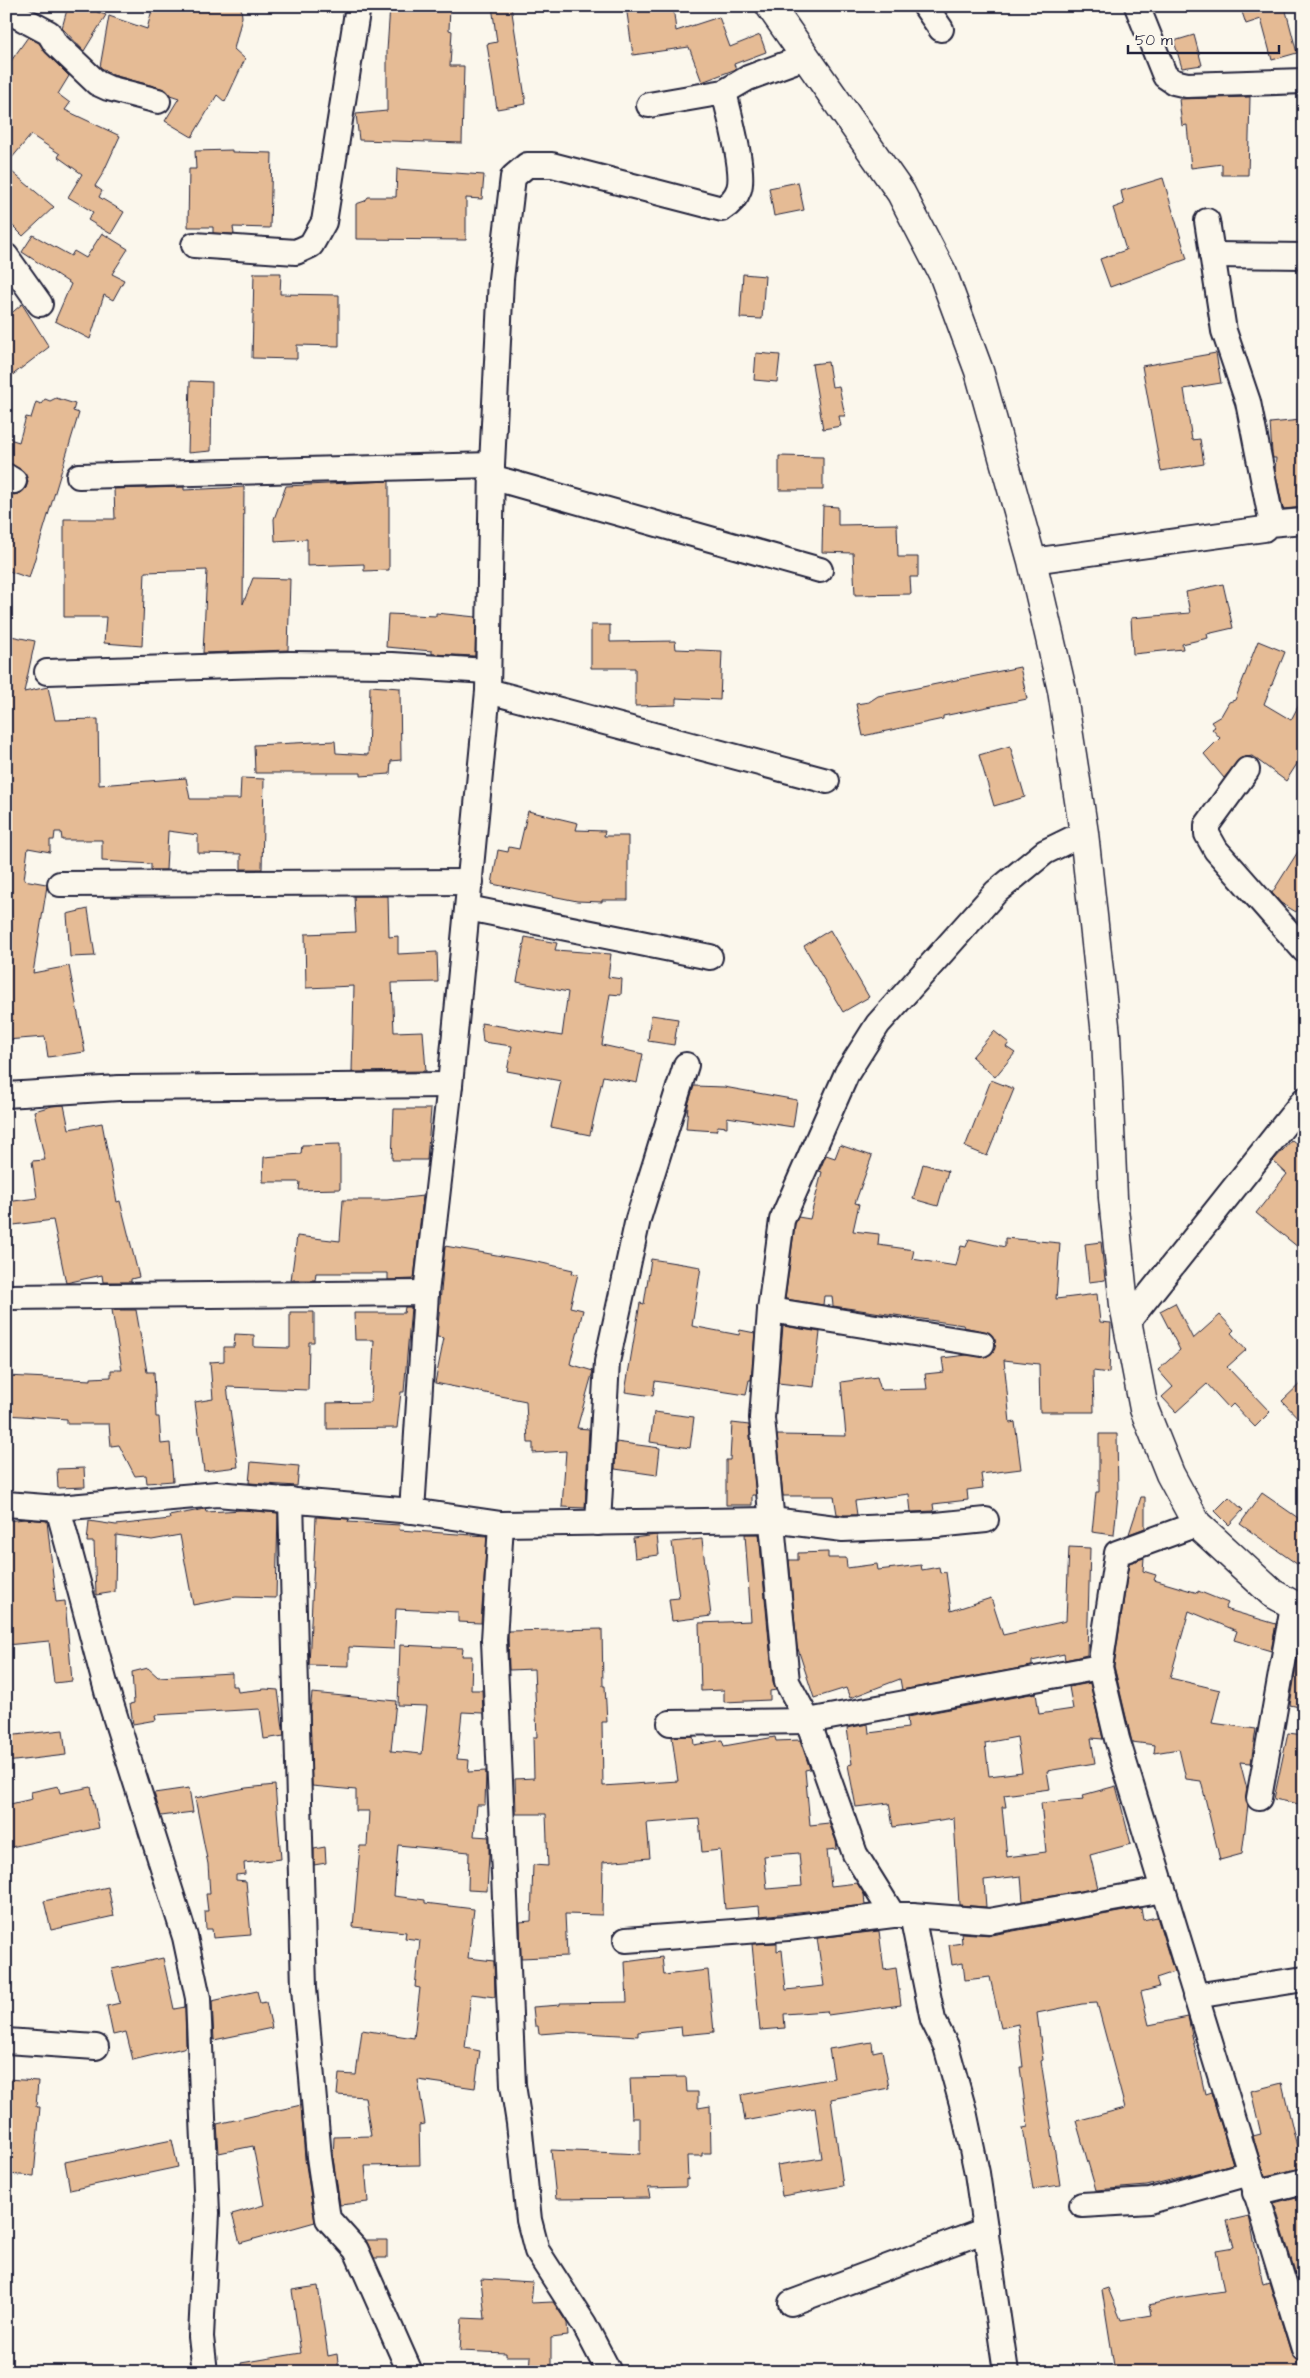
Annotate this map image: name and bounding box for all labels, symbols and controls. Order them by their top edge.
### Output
scale bar [1128,22,1279,54]
text: 50 m [1135,30,1173,51]

